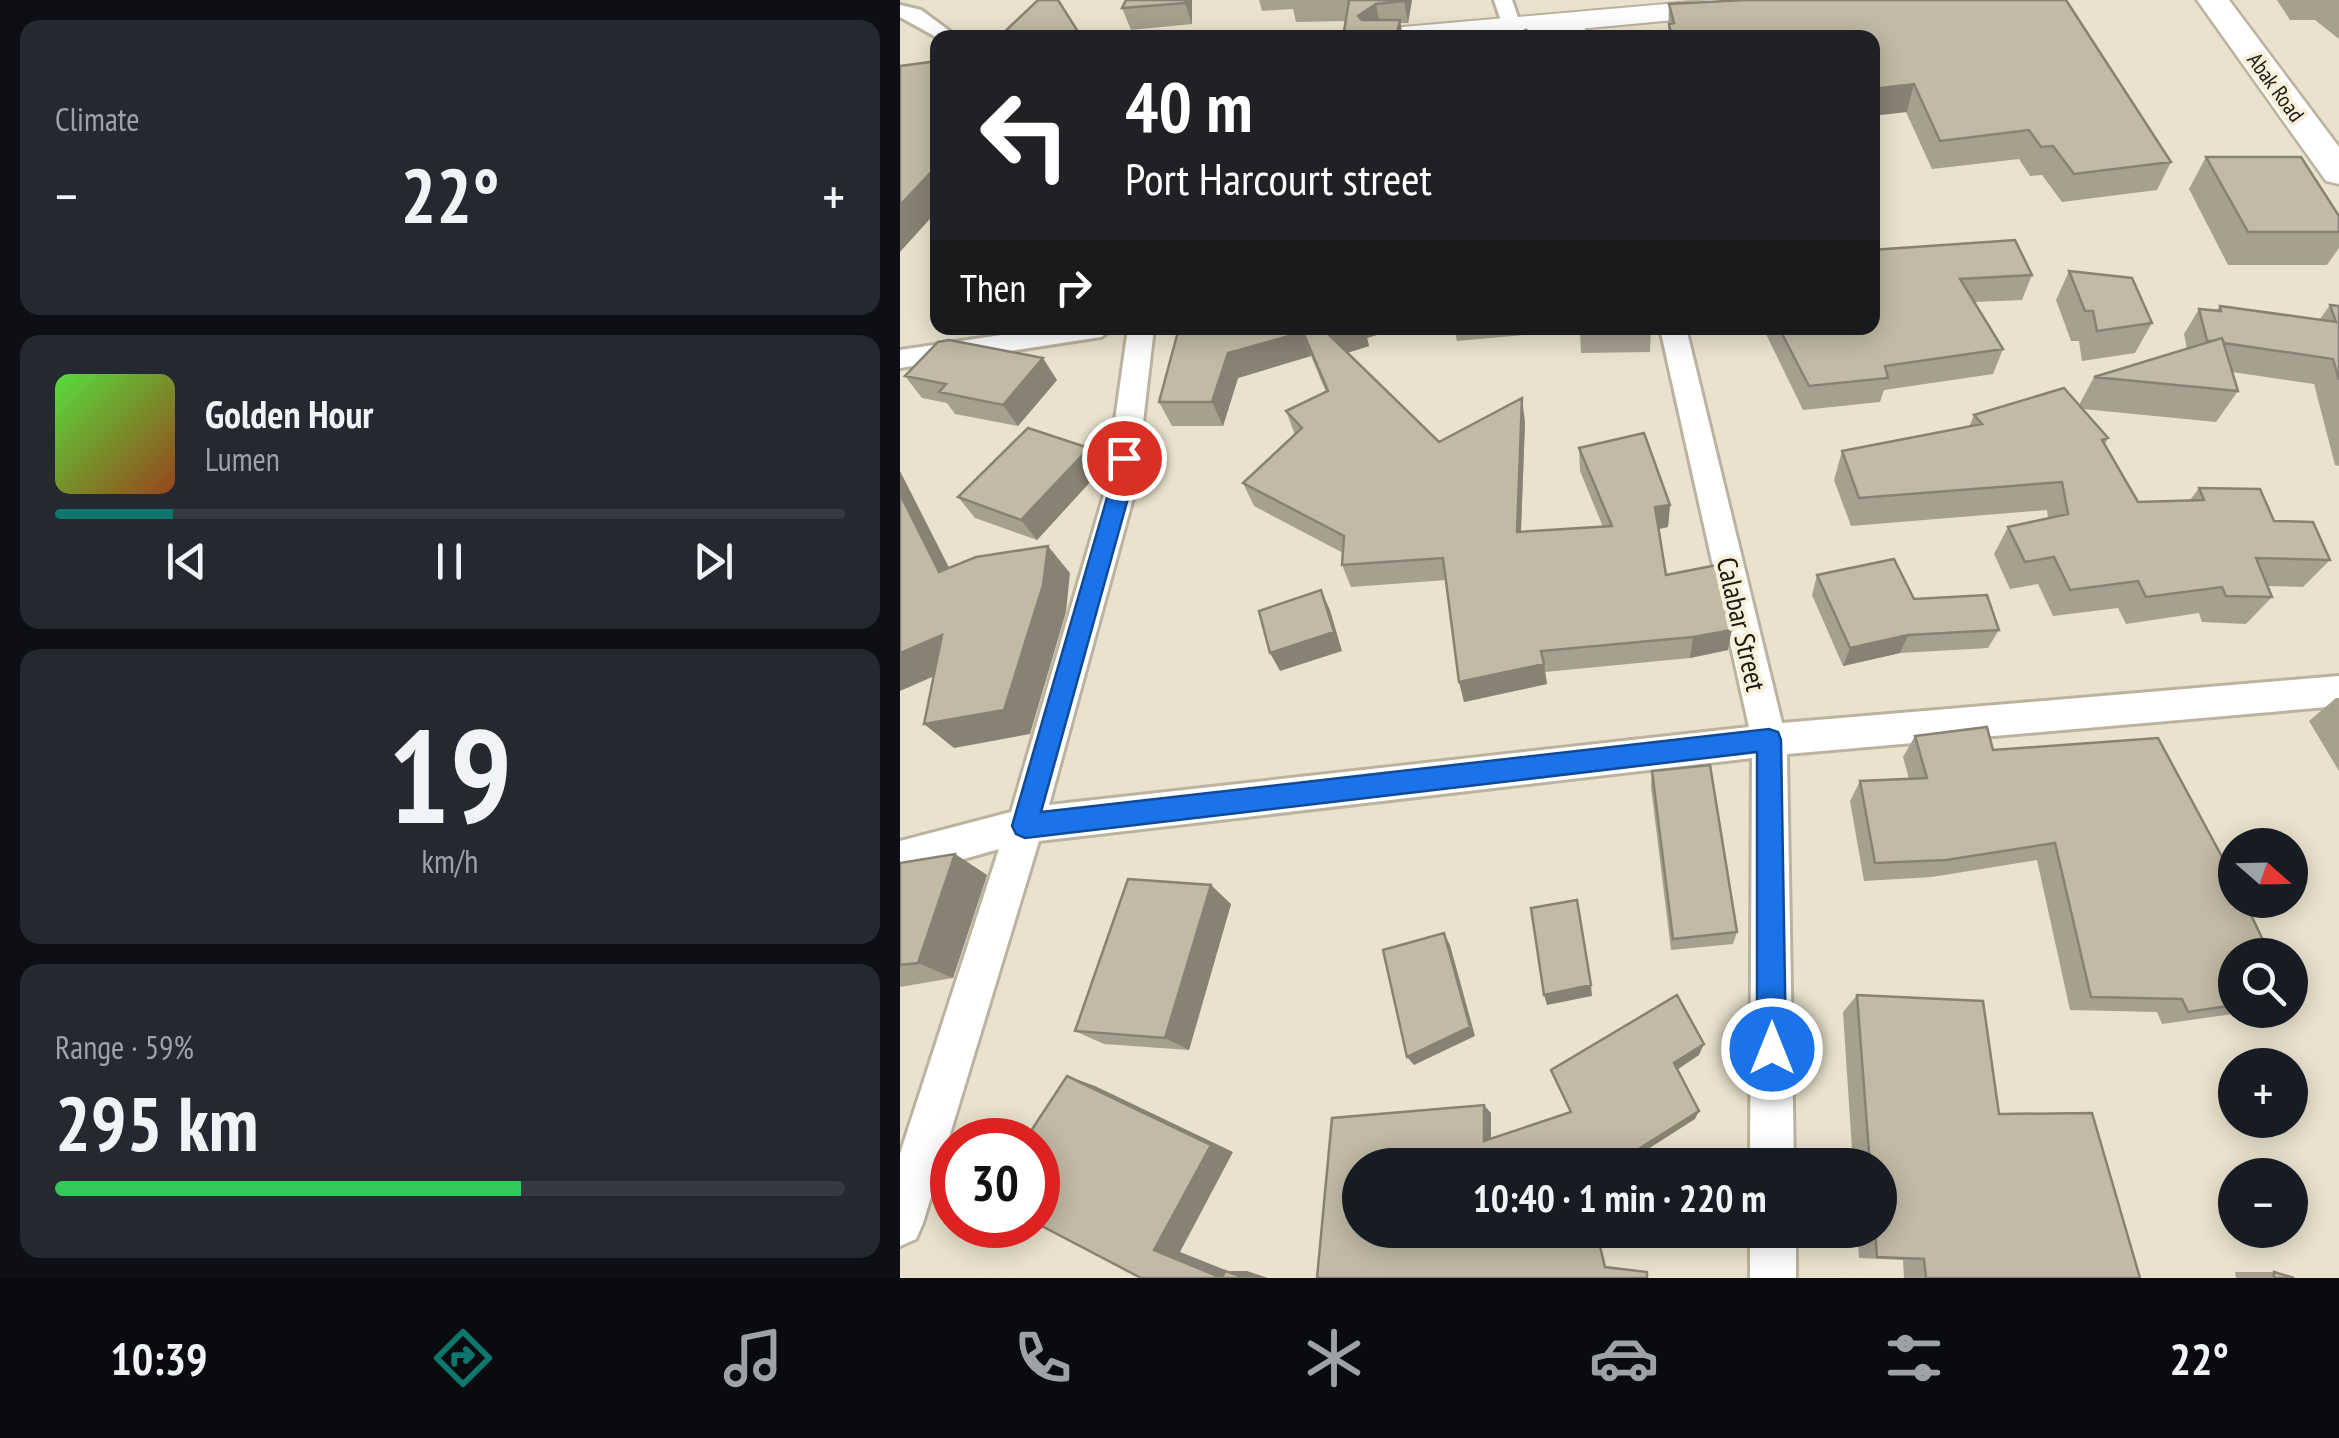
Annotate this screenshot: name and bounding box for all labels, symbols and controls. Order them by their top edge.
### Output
street label: Abak Road [2241,47,2311,127]
text: 40 m [1125,61,1253,151]
icon: left [960,70,1090,200]
text: Climate [55,98,139,140]
text: 22° [400,147,500,244]
text: Port Harcourt street [1125,149,1432,207]
text: − [55,160,78,231]
text: + [822,160,845,231]
icon: right [1046,260,1101,315]
text: Then [960,263,1026,312]
text: Golden Hour [205,389,374,438]
pin [1082,416,1167,501]
icon: arrive [1097,431,1152,486]
text: Lumen [205,438,280,480]
icon: previous [159,534,214,589]
icon: pause [422,534,477,589]
icon: next [686,534,741,589]
street label: Calabar Street [1709,553,1775,695]
text: 19 [388,691,512,859]
north arrow [2218,828,2308,918]
map controls [2218,828,2308,1248]
text: km/h [422,840,478,882]
button: search [2218,938,2308,1028]
position arrow [1720,997,1824,1101]
text: Range · 59% [55,1026,194,1068]
button: + [2218,1048,2308,1138]
text: 295 km [55,1075,259,1172]
speed limit sign: 30 [930,1118,1060,1248]
button: − [2218,1158,2308,1248]
text: 10:40 · 1 min · 220 m [1473,1173,1766,1222]
icon: directions [428,1323,498,1393]
icon: music [718,1323,788,1393]
icon: phone [1008,1323,1078,1393]
icon: climate [1299,1323,1369,1393]
icon: car [1589,1323,1659,1393]
icon: filters [1879,1323,1949,1393]
text: 10:39 [110,1329,207,1387]
text: 22° [2169,1329,2229,1387]

